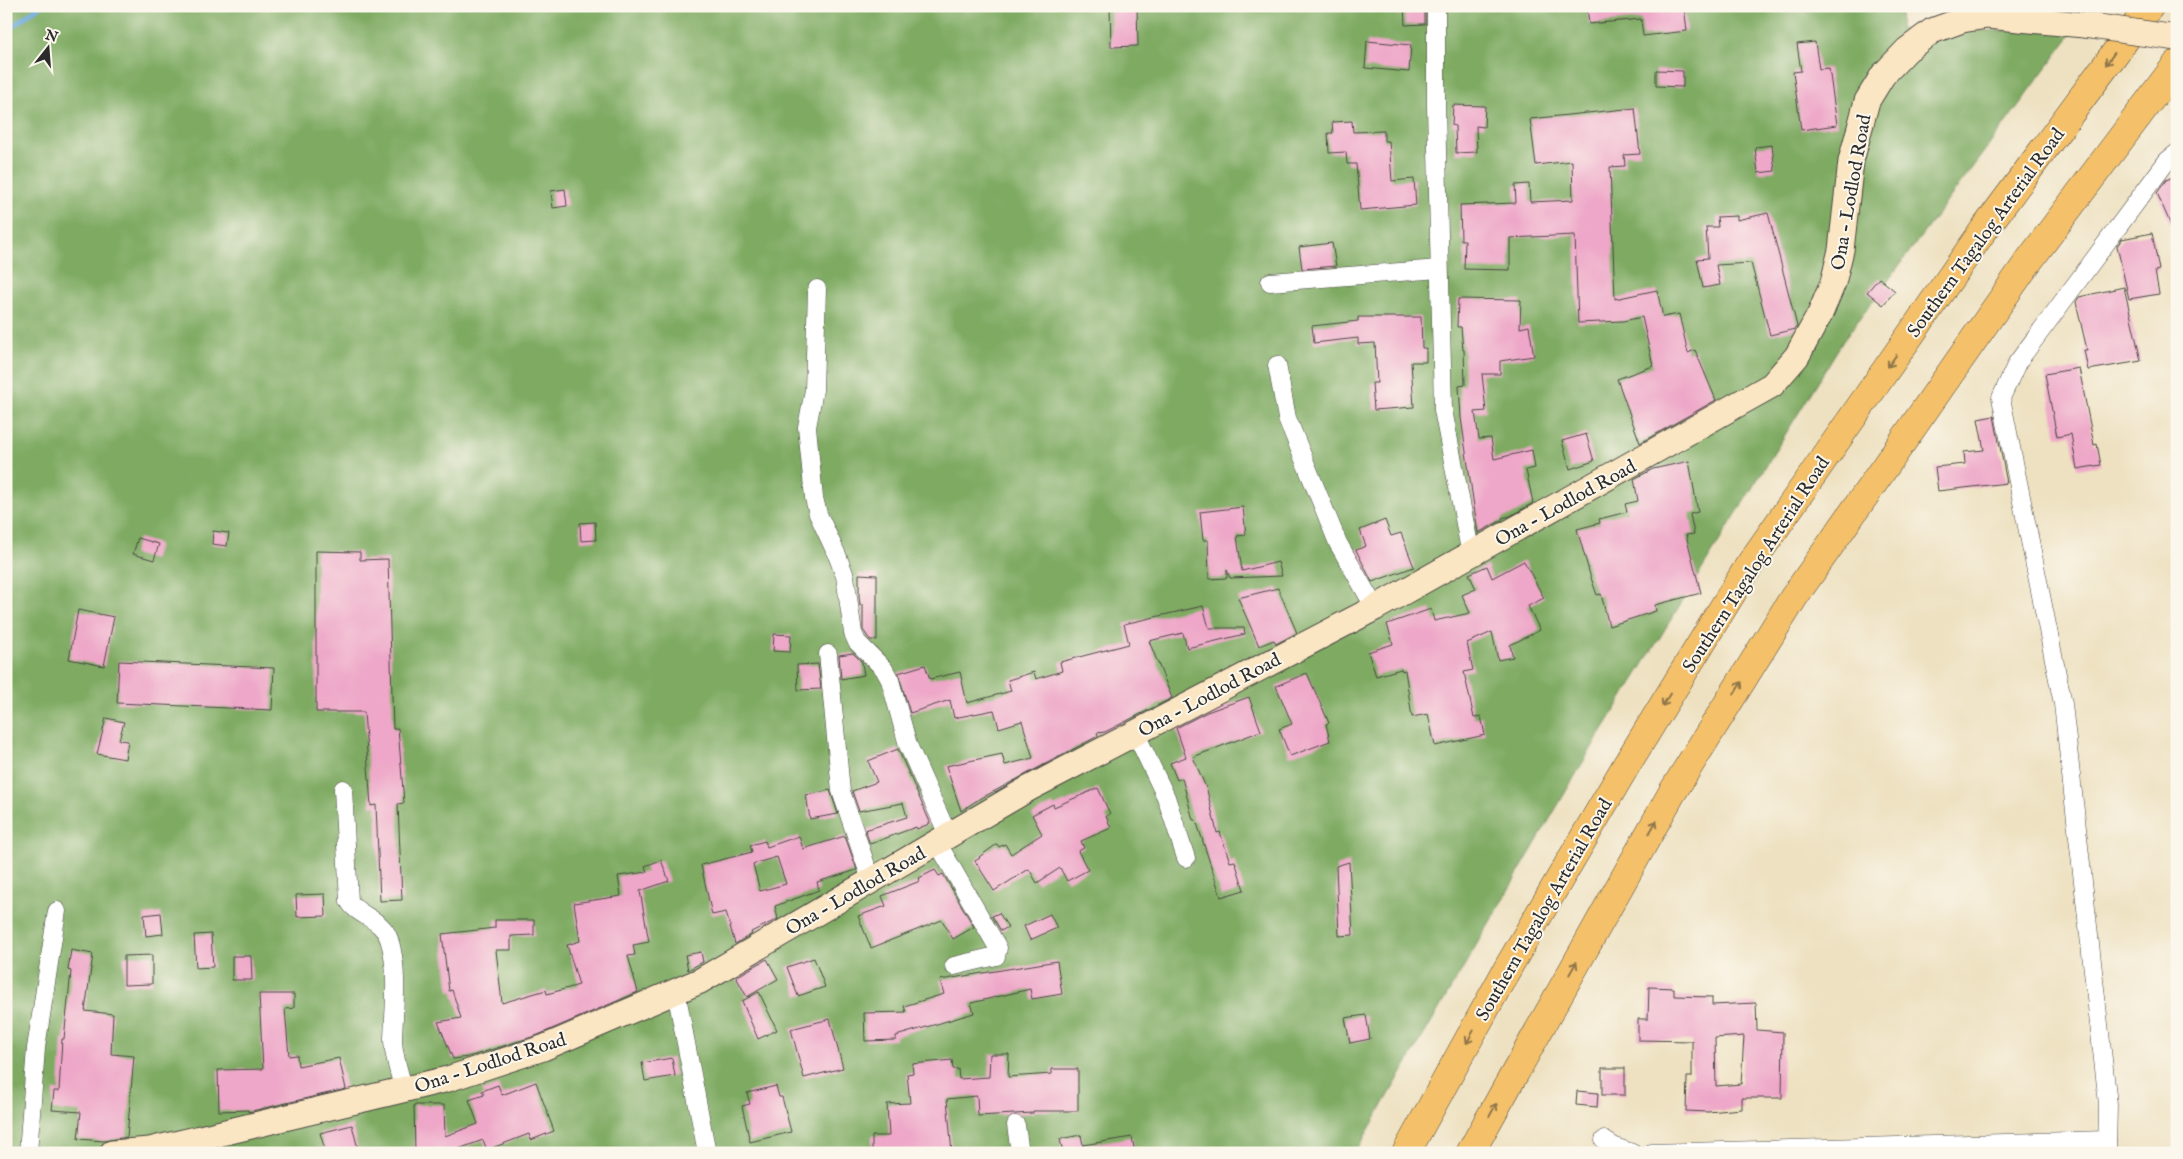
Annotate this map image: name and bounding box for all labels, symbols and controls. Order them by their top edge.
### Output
north arrow [22,22,72,72]
text: N [42,26,60,47]
one-way arrow [2105,52,2115,66]
street label: Ona - Lodlod Road [1826,112,1878,272]
street label: Southern Tagalog Arterial Road [1903,123,2071,343]
one-way arrow [1887,354,1897,368]
street label: Southern Tagalog Arterial Road [1678,452,1836,678]
street label: Ona - Lodlod Road [1491,455,1642,553]
street label: Ona - Lodlod Road [1135,648,1286,743]
one-way arrow [1733,682,1743,696]
one-way arrow [1661,693,1671,707]
street label: Southern Tagalog Arterial Road [1471,794,1619,1025]
one-way arrow [1648,820,1658,835]
street label: Ona - Lodlod Road [782,841,931,942]
one-way arrow [1568,962,1578,976]
street label: Ona - Lodlod Road [412,1028,570,1100]
one-way arrow [1465,1029,1474,1044]
one-way arrow [1489,1104,1499,1118]

